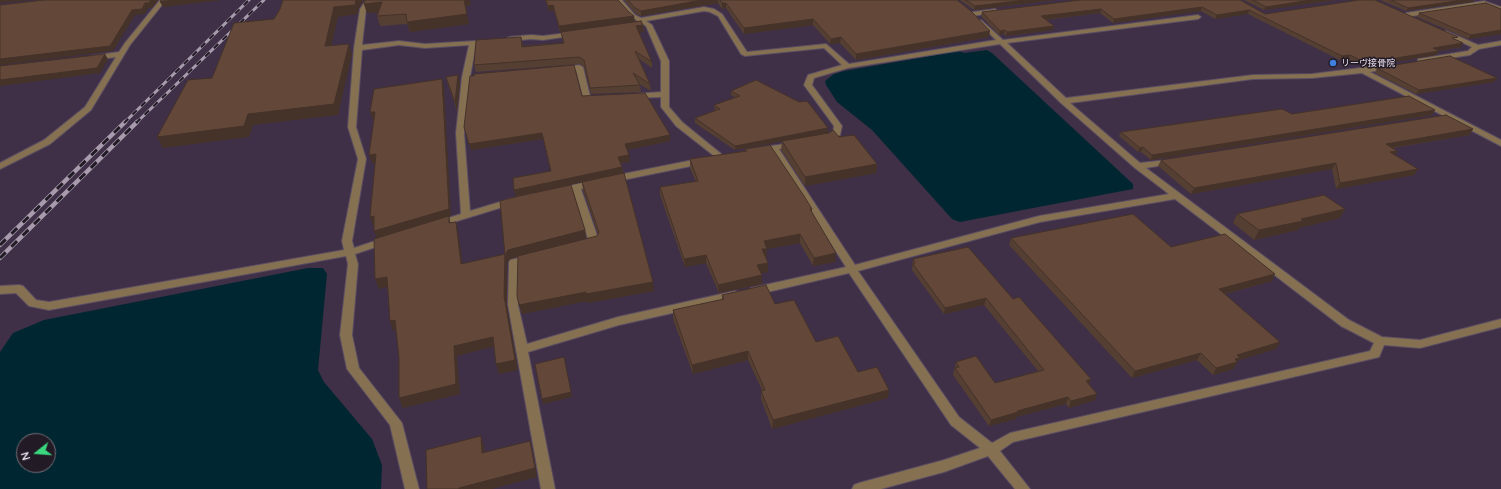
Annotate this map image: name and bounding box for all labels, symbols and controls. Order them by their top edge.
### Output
marker: リーヴ接骨院 [1328,58,1338,68]
place label: リーヴ接骨院 [1341,58,1395,68]
north arrow [16,433,56,473]
text: N [18,450,33,462]

